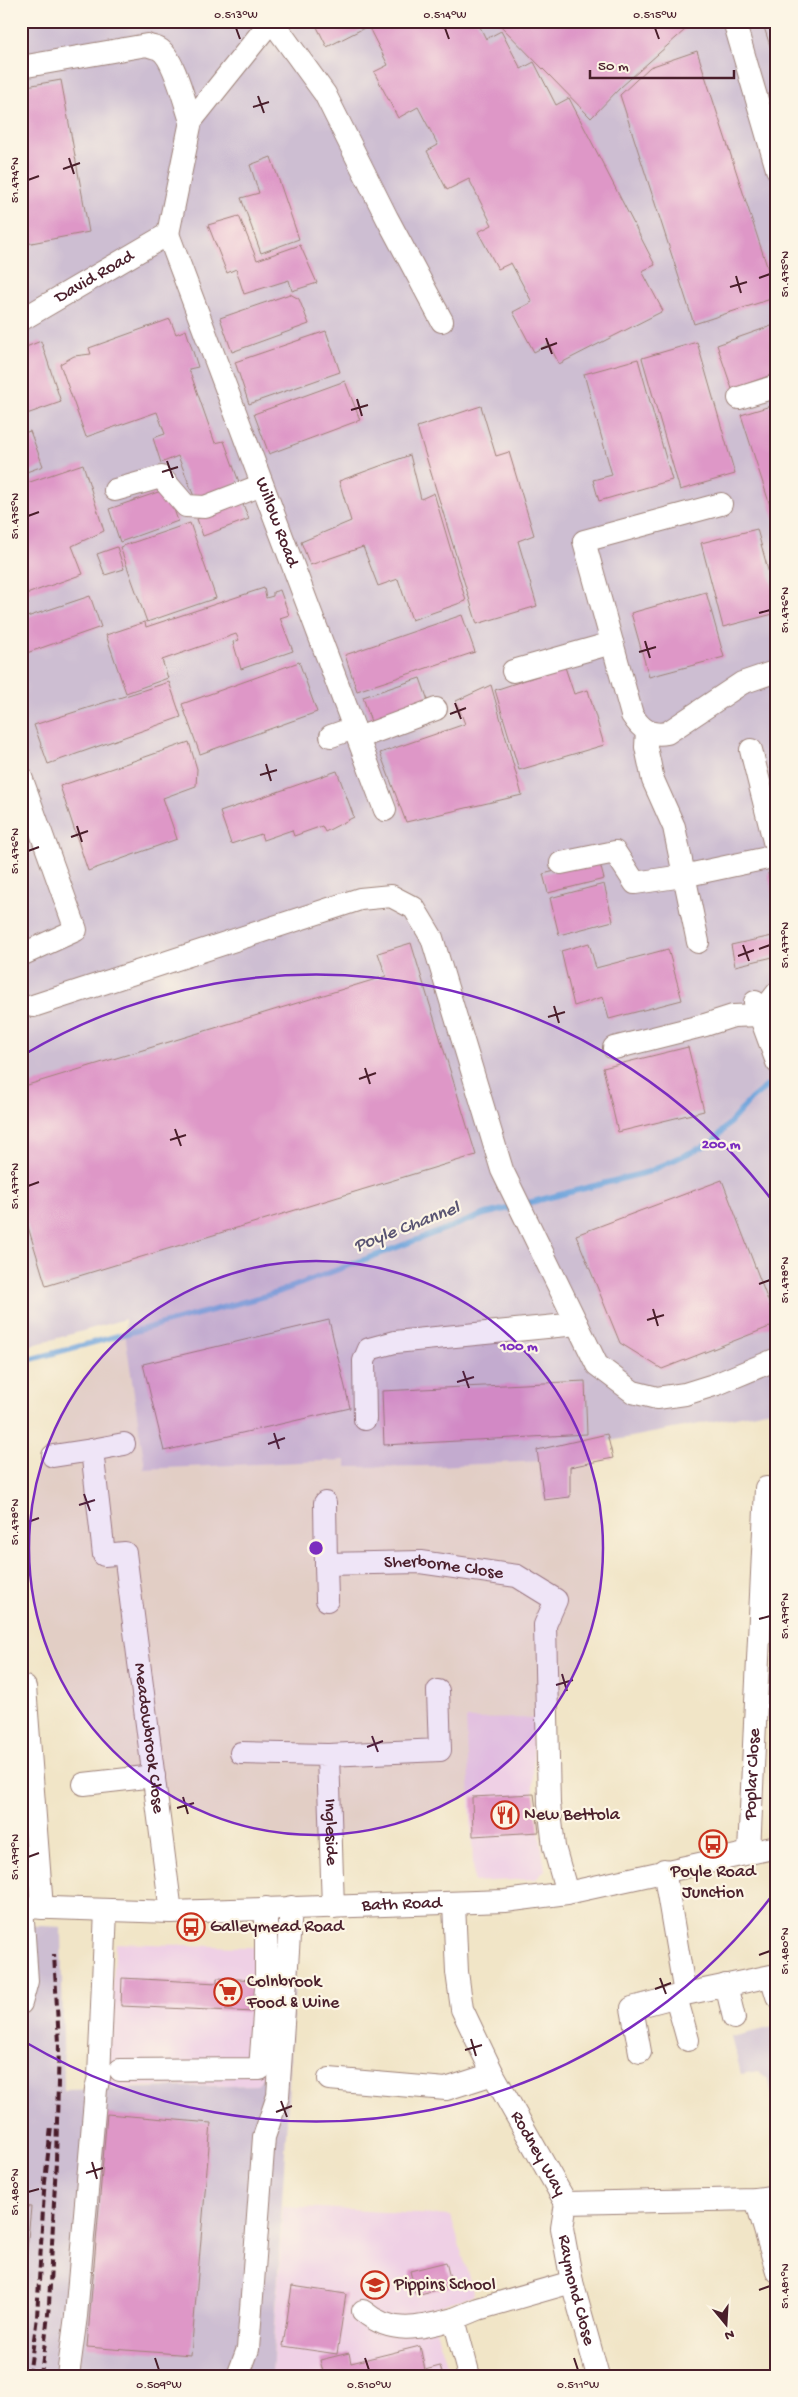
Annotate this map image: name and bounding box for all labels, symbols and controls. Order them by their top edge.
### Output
text: 0.513°W [214,9,258,23]
text: 0.514°W [423,9,467,23]
text: 0.515°W [633,9,677,23]
scale bar [590,48,734,80]
text: 50 m [598,58,629,76]
text: 51.474°N [9,157,23,203]
street label: David Road [50,245,139,309]
text: 51.475°N [779,251,793,297]
street label: Willow Road [250,475,304,571]
text: 51.475°N [9,493,23,539]
text: 51.476°N [779,587,793,633]
text: 51.476°N [9,828,23,874]
text: 51.477°N [779,922,793,968]
text: 200 m [702,1136,741,1154]
text: 51.477°N [9,1163,23,1209]
water label: Poyle Channel [351,1197,465,1259]
text: 51.478°N [779,1257,793,1303]
text: 100 m [499,1338,538,1356]
text: 51.478°N [9,1499,23,1545]
centre of rings [307,1539,325,1557]
street label: Sherborne Close [384,1551,505,1584]
text: 51.479°N [779,1593,793,1639]
street label: Meadowbrook Close [129,1662,169,1815]
street label: Poplar Close [740,1727,765,1821]
street label: Ingleside [319,1798,342,1866]
restaurant icon: New Bettola [490,1800,520,1830]
place label: New Bettola [524,1805,621,1826]
bus stop icon: Poyle Road Junction [698,1829,728,1859]
text: 51.479°N [9,1834,23,1880]
place label: Poyle Road Junction [670,1862,757,1904]
street label: Bath Road [361,1893,443,1916]
bus stop icon: Galleymead Road [176,1912,206,1942]
place label: Galleymead Road [210,1917,345,1938]
text: 51.480°N [779,1927,793,1975]
place label: Colnbrook Food & Wine [246,1972,340,2014]
supermarket icon: Colnbrook Food & Wine [213,1977,243,2007]
street label: Rodney Way [506,2107,571,2200]
text: 51.480°N [9,2168,23,2216]
street label: Raymond Close [553,2233,600,2348]
text: 51.481°N [779,2263,793,2309]
school or university icon: Pippins School [360,2270,390,2300]
place label: Pippins School [393,2275,496,2296]
north arrow [700,2300,750,2350]
text: N [722,2324,736,2343]
text: 0.509°W [136,2379,182,2393]
text: 0.510°W [347,2379,391,2393]
text: 0.511°W [557,2379,599,2393]

